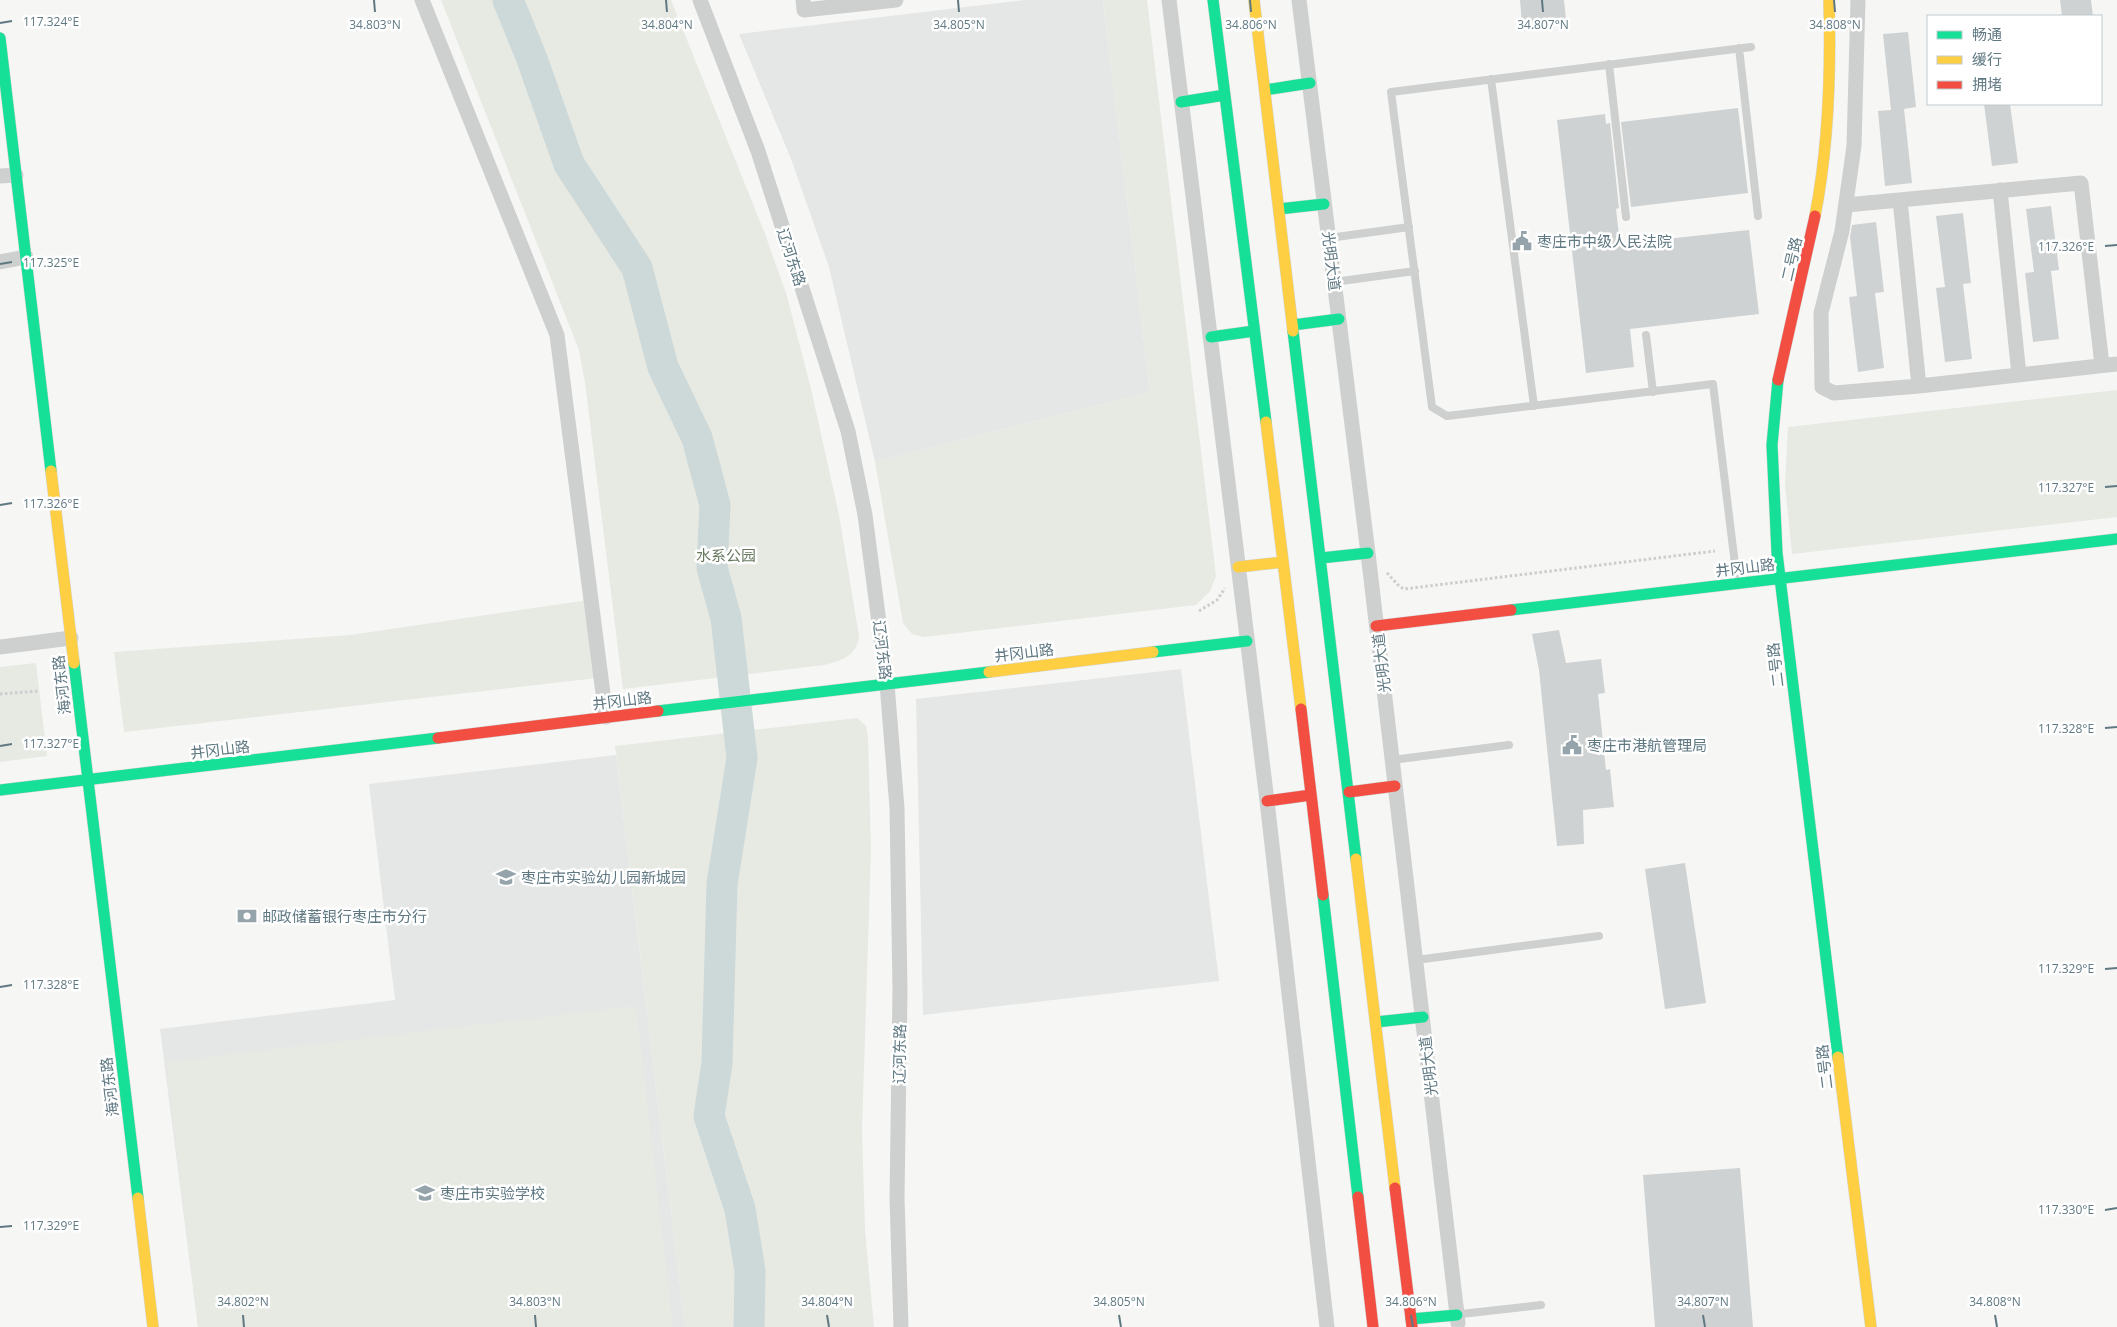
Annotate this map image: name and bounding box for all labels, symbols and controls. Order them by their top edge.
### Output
text: 117.324°E [23,13,79,30]
legend [1927,15,2102,105]
text: 34.803°N [349,16,401,33]
text: 34.804°N [641,16,693,33]
text: 34.805°N [933,16,985,33]
text: 34.806°N [1225,16,1277,33]
text: 34.807°N [1517,16,1569,33]
text: 34.808°N [1809,16,1861,33]
text: 畅通 [1972,24,2002,44]
text: 缓行 [1972,49,2002,69]
text: 拥堵 [1972,74,2002,94]
street label: 辽河东路 [773,225,811,289]
street label: 光明大道 [1318,230,1346,292]
public building icon: 枣庄市中级人民法院 [1511,230,1533,252]
place label: 枣庄市中级人民法院 [1537,231,1672,251]
street label: 二号路 [1776,235,1806,283]
text: 117.326°E [2038,238,2094,255]
text: 117.325°E [23,254,79,271]
text: 117.327°E [2038,479,2094,496]
text: 117.326°E [23,495,79,512]
park label: 水系公园 [696,545,756,565]
street label: 井冈山路 [1714,553,1776,581]
street label: 辽河东路 [869,619,897,681]
street label: 光明大道 [1367,632,1395,694]
street label: 井冈山路 [993,638,1055,666]
street label: 二号路 [1762,641,1788,689]
street label: 海河东路 [47,654,75,716]
street label: 井冈山路 [591,686,653,714]
text: 117.328°E [2038,720,2094,737]
public building icon: 枣庄市港航管理局 [1561,734,1583,756]
text: 117.327°E [23,735,79,752]
street label: 井冈山路 [189,735,251,763]
place label: 枣庄市港航管理局 [1587,735,1707,755]
school or university icon: 枣庄市实验幼儿园新城园 [495,866,517,888]
place label: 枣庄市实验幼儿园新城园 [521,867,686,887]
bank icon: 邮政储蓄银行枣庄市分行 [236,905,258,927]
place label: 邮政储蓄银行枣庄市分行 [262,906,427,926]
text: 117.329°E [2038,960,2094,977]
text: 117.328°E [23,976,79,993]
street label: 辽河东路 [888,1024,910,1084]
street label: 光明大道 [1414,1035,1442,1097]
street label: 二号路 [1811,1043,1837,1091]
street label: 海河东路 [95,1056,123,1118]
school or university icon: 枣庄市实验学校 [414,1182,436,1204]
place label: 枣庄市实验学校 [440,1183,545,1203]
text: 117.330°E [2038,1201,2094,1218]
text: 117.329°E [23,1217,79,1234]
text: 34.802°N [217,1293,269,1310]
text: 34.803°N [509,1293,561,1310]
text: 34.804°N [801,1293,853,1310]
text: 34.805°N [1093,1293,1145,1310]
text: 34.806°N [1385,1293,1437,1310]
text: 34.807°N [1677,1293,1729,1310]
text: 34.808°N [1969,1293,2021,1310]

